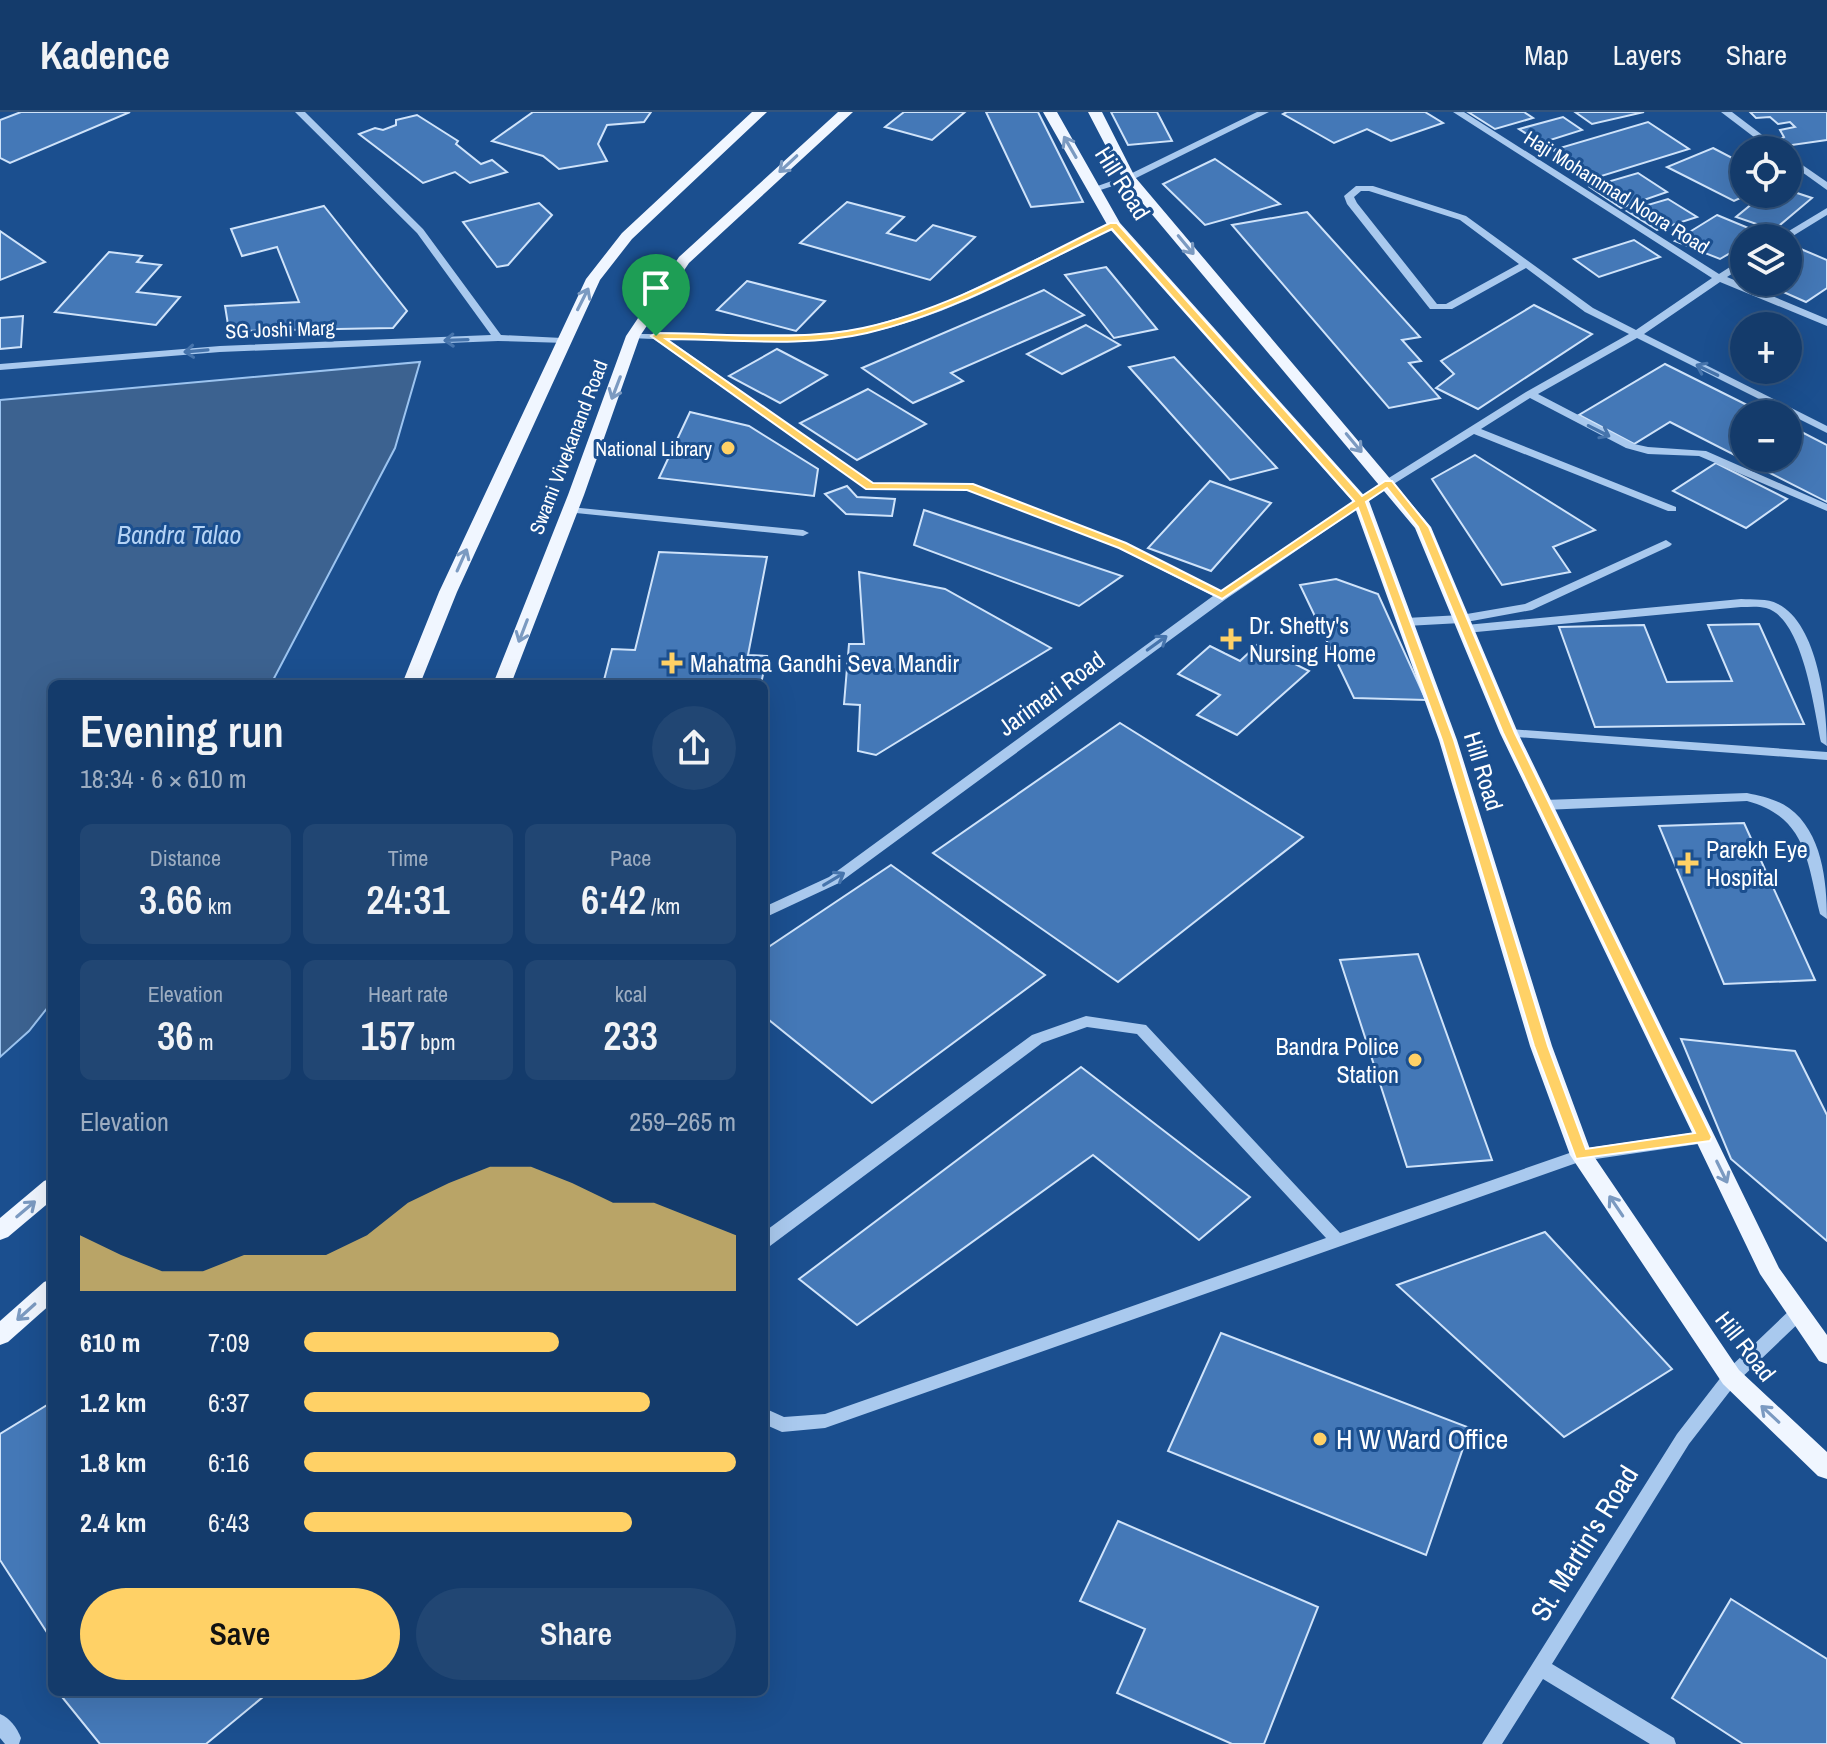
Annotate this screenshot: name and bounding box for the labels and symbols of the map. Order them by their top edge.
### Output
street label: Haji Mohammad Noora Road [1519,124,1715,260]
one-way arrow [1062,136,1078,159]
street label: Hill Road [1088,140,1158,226]
one-way arrow [778,154,798,173]
one-way arrow [1177,234,1195,254]
pin [622,254,690,336]
one-way arrow [576,287,591,311]
street label: SG Joshi Marg [225,314,335,344]
one-way arrow [443,332,470,347]
one-way arrow [183,344,210,359]
street label: Swami Vivekanand Road [522,356,614,538]
one-way arrow [1695,362,1719,378]
one-way arrow [608,376,622,400]
one-way arrow [1587,424,1610,439]
one-way arrow [1345,432,1363,453]
place label: National Library [595,435,713,462]
marker: National Library [719,439,737,457]
water label: Bandra Talao [117,517,241,552]
one-way arrow [456,549,471,573]
place label: Dr. Shetty's Nursing Home [1249,609,1376,669]
one-way arrow [514,618,529,643]
marker: Dr. Shetty's Nursing Home [1220,628,1242,650]
one-way arrow [1146,635,1167,652]
street label: Jarimari Road [991,643,1111,743]
place label: Mahatma Gandhi Seva Mandir [690,647,960,679]
marker: Mahatma Gandhi Seva Mandir [661,652,683,674]
street label: Hill Road [1457,728,1511,814]
place label: Parekh Eye Hospital [1706,833,1808,893]
marker: Parekh Eye Hospital [1677,852,1699,874]
one-way arrow [822,871,845,887]
place label: Bandra Police Station [1275,1030,1399,1090]
marker: Bandra Police Station [1406,1051,1424,1069]
one-way arrow [1715,1160,1730,1184]
one-way arrow [1608,1196,1624,1218]
one-way arrow [15,1200,36,1218]
one-way arrow [16,1303,36,1322]
street label: Hill Road [1708,1304,1784,1388]
one-way arrow [1761,1405,1780,1424]
place label: H W Ward Office [1336,1420,1508,1458]
marker: H W Ward Office [1311,1430,1329,1448]
street label: St. Martin's Road [1521,1458,1647,1628]

